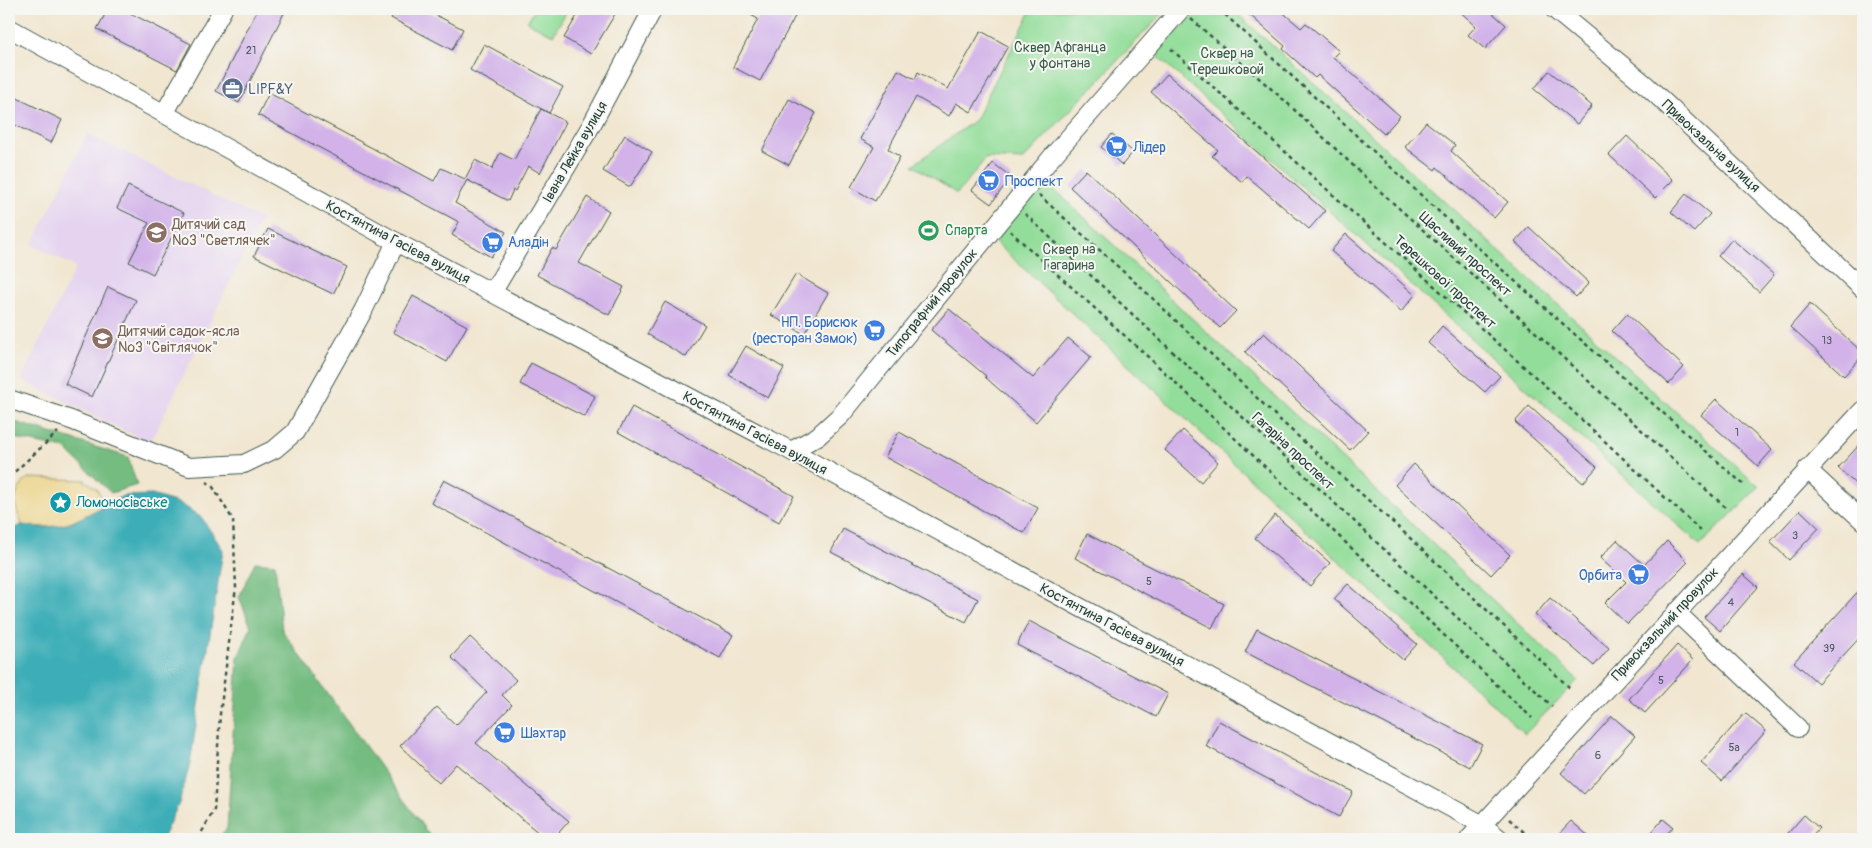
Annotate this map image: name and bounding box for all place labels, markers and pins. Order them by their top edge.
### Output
office icon: LIPF&Y [220,77,244,101]
place label: LIPF&Y [248,81,293,98]
supermarket icon: Лідер [1105,135,1129,159]
place label: Лідер [1132,139,1166,156]
supermarket icon: Проспект [977,169,1001,193]
place label: Проспект [1005,173,1063,190]
place label: Дитячий сад №3 "Светлячек" [171,216,276,249]
sports icon: Спарта [917,218,941,242]
school or university icon: Дитячий сад №3 "Светлячек" [144,220,168,244]
place label: Спарта [945,222,987,239]
supermarket icon: Аладін [480,230,504,254]
place label: Аладін [508,234,549,251]
place label: НП. Борисюк (ресторан Замок) [752,314,858,347]
supermarket icon: НП. Борисюк (ресторан Замок) [862,318,886,342]
place label: Дитячий садок-ясла №3 "Світлячок" [117,323,240,356]
school or university icon: Дитячий садок-ясла №3 "Світлячок" [90,327,114,351]
place icon: Ломоносівське [48,490,72,514]
place label: Ломоносівське [75,494,167,511]
supermarket icon: Орбита [1626,563,1650,587]
place label: Орбита [1579,567,1622,584]
supermarket icon: Шахтар [493,721,517,745]
place label: Шахтар [521,725,566,742]

